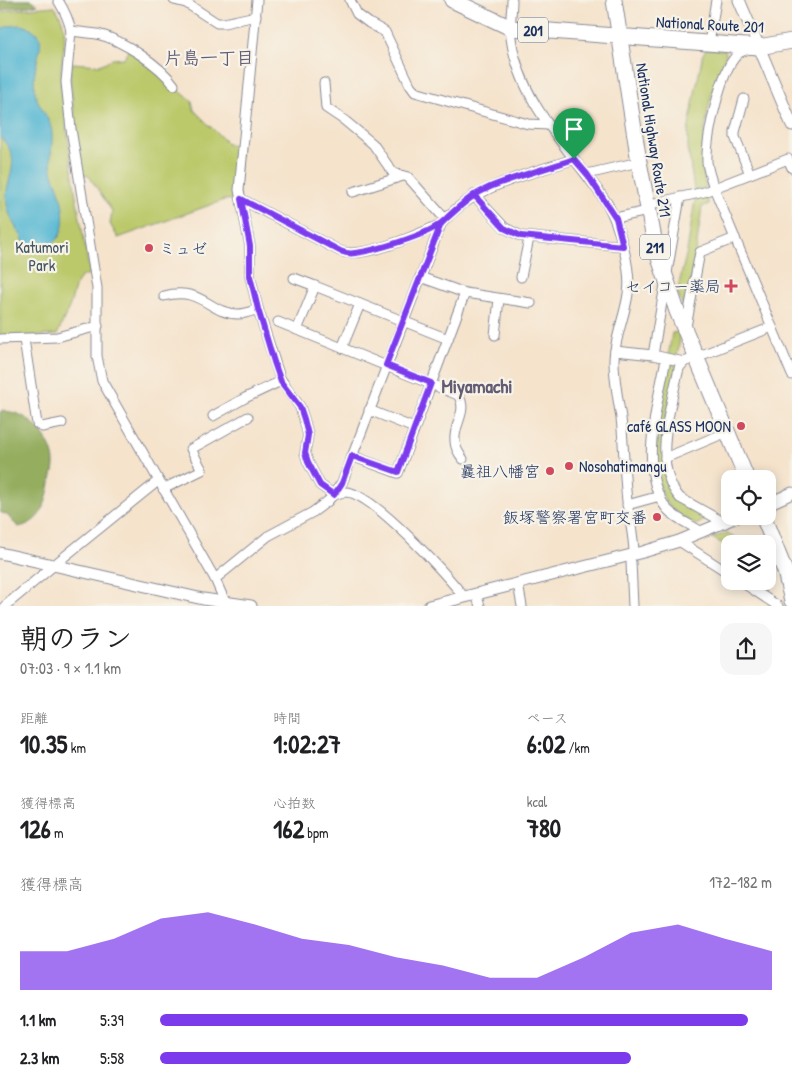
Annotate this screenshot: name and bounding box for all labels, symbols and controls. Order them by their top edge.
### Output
street label: National Route 201 [656,10,765,38]
road number: 201 [518,18,548,42]
district label: 片島一丁目 [164,45,254,70]
street label: National Highway Route 211 [631,61,677,219]
pin [553,108,595,159]
icon: arrive [560,115,588,143]
road number: 211 [640,234,670,260]
park label: Katumori Park [15,236,69,276]
place label: ミュゼ [159,237,207,259]
marker: ミュゼ [143,242,155,254]
place label: セイコー薬局 [625,275,721,297]
marker: セイコー薬局 [725,280,737,292]
district label: Miyamachi [441,373,513,400]
place label: café GLASS MOON [627,415,731,437]
marker: café GLASS MOON [735,420,747,432]
place label: Nosohatimangu [579,455,667,477]
place label: 曩祖八幡宮 [460,460,540,482]
marker: Nosohatimangu [563,460,575,472]
marker: 曩祖八幡宮 [544,465,556,477]
map controls [721,470,776,590]
button: locate [721,470,776,525]
place label: 飯塚警察署宮町交番 [503,506,647,528]
marker: 飯塚警察署宮町交番 [651,511,663,523]
button: layers [721,535,776,590]
text: 朝のラン [20,619,132,657]
button: share [720,623,772,675]
text: 07:03 · 9 × 1.1 km [20,657,121,679]
text: 距離 [20,708,48,727]
text: 時間 [273,708,301,727]
text: ペース [527,708,568,727]
text: 10.35 [20,727,67,761]
text: 1:02:27 [273,727,341,761]
text: 6:02 [527,727,565,761]
text: km [67,738,86,757]
text: /km [565,738,590,757]
text: kcal [527,792,547,811]
text: 獲得標高 [20,793,76,812]
text: 心拍数 [273,793,315,812]
text: 780 [527,811,561,845]
text: 126 [20,812,51,846]
text: 162 [273,812,304,846]
text: m [51,823,64,842]
text: bpm [304,823,329,842]
text: 172–182 m [709,871,772,893]
text: 獲得標高 [20,873,84,895]
text: 1.1 km [20,1009,56,1031]
text: 5:39 [100,1009,124,1031]
text: 2.3 km [20,1047,59,1069]
text: 5:58 [100,1047,124,1069]

